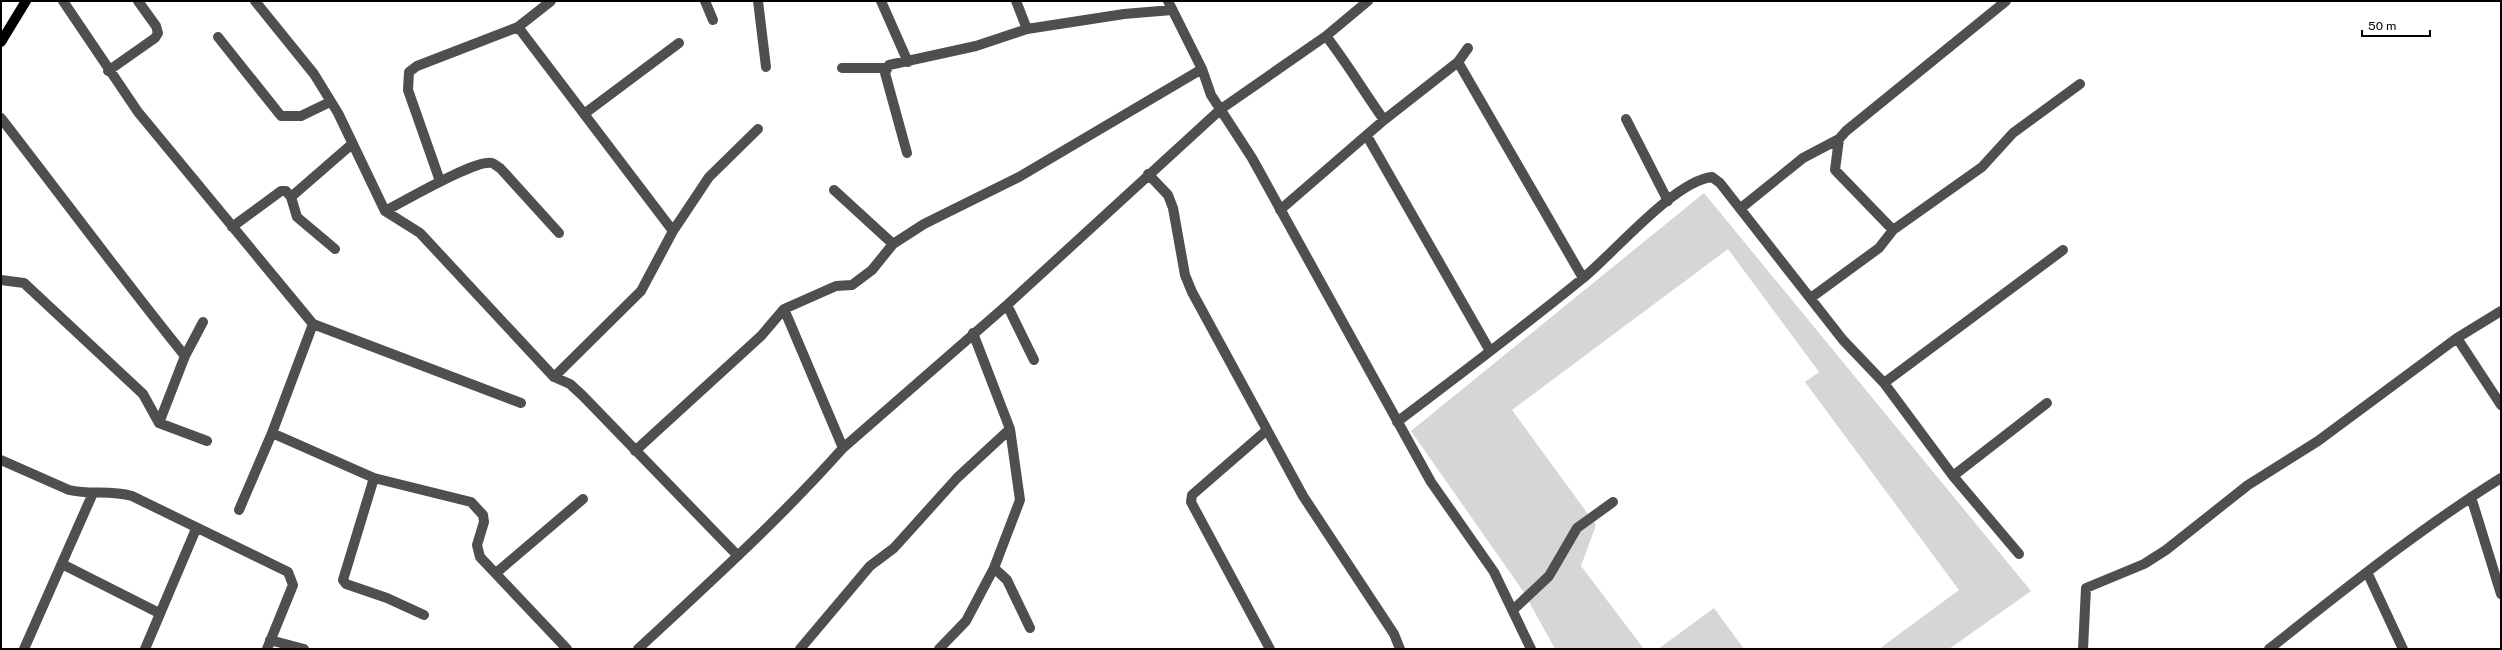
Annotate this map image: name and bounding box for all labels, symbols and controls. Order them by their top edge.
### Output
scale bar [2362,12,2430,38]
text: 50 m [2368,19,2396,33]

